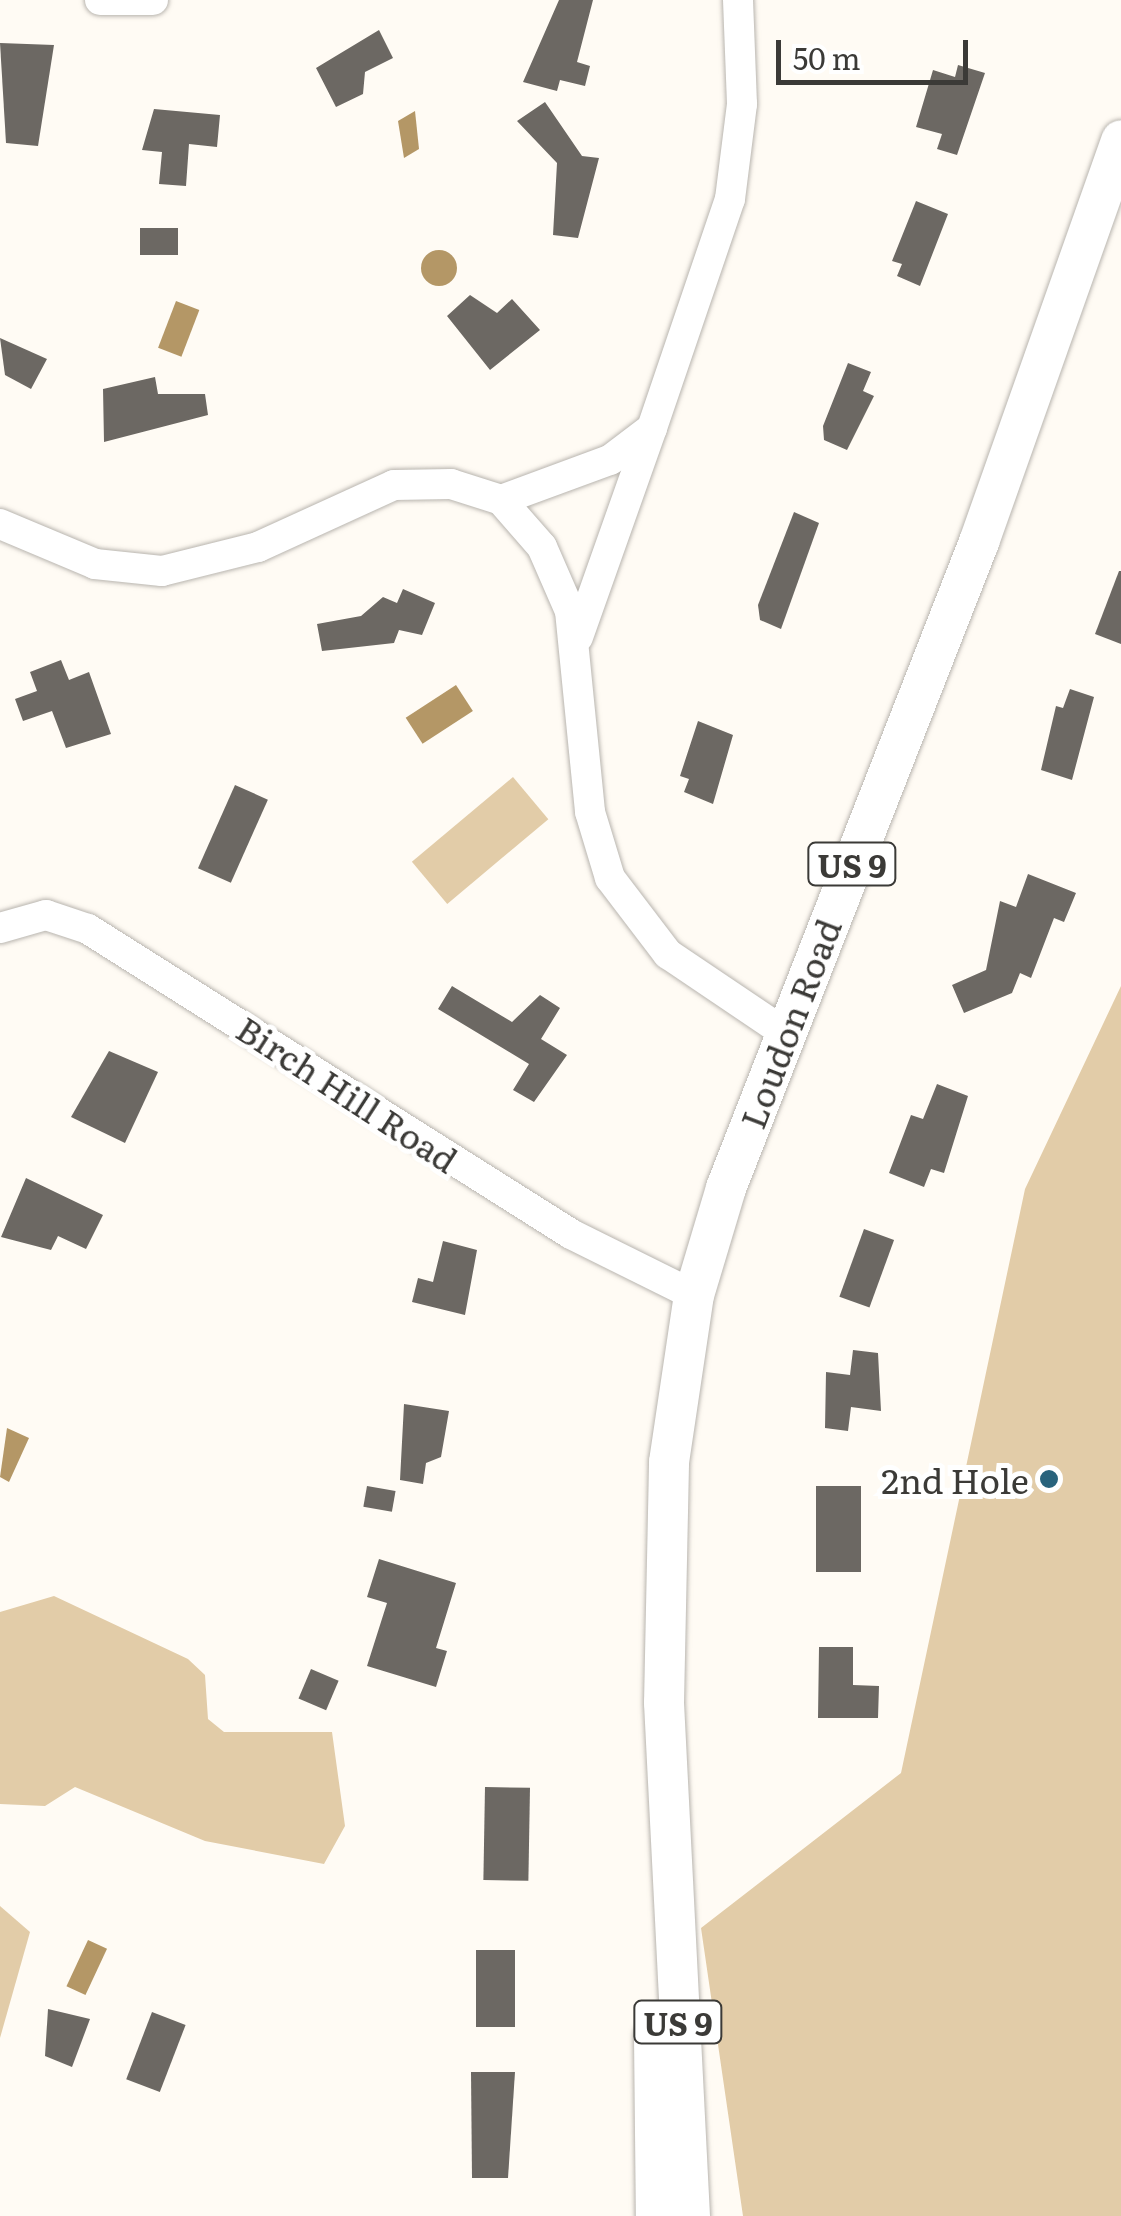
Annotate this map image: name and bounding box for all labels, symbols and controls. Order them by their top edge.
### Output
scale bar [781,20,974,82]
text: 50 m [793,35,861,79]
road number: US 9 [807,837,897,891]
street label: Loudon Road [730,912,848,1134]
street label: Birch Hill Road [230,1006,466,1180]
place label: 2nd Hole [881,1458,1029,1500]
marker: 2nd Hole [1038,1468,1060,1490]
road number: US 9 [633,1995,723,2049]

